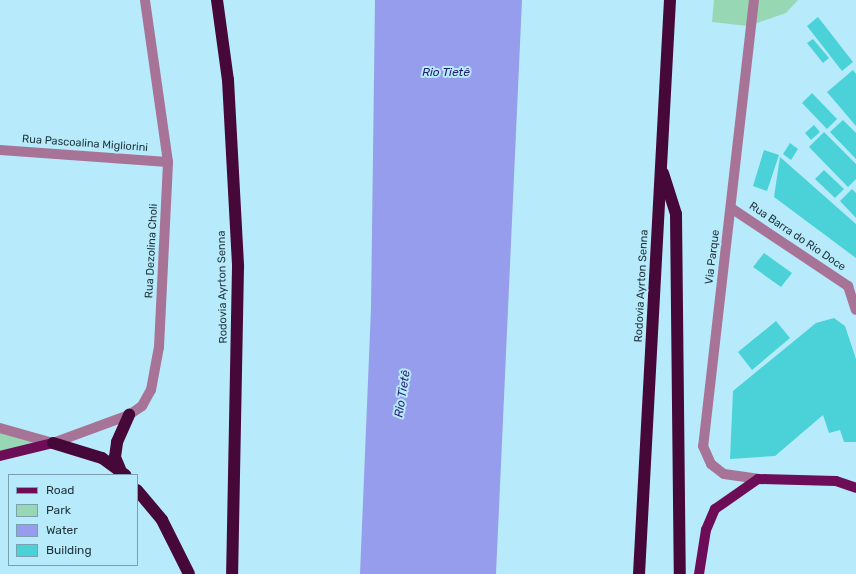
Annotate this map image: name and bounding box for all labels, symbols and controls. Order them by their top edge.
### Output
water label: Rio Tietê [422,66,470,80]
street label: Rua Pascoalina Migliorini [22,133,148,155]
street label: Rua Barra do Rio Doce [746,200,848,274]
street label: Rua Dezolina Choli [143,203,161,299]
street label: Rodovia Ayrton Senna [632,229,652,343]
street label: Via Parque [703,229,723,285]
street label: Rodovia Ayrton Senna [215,230,231,344]
water label: Rio Tietê [392,369,414,419]
legend [8,474,138,566]
text: Road [46,483,74,497]
text: Park [46,503,71,517]
text: Water [46,523,78,537]
text: Building [46,543,92,557]

